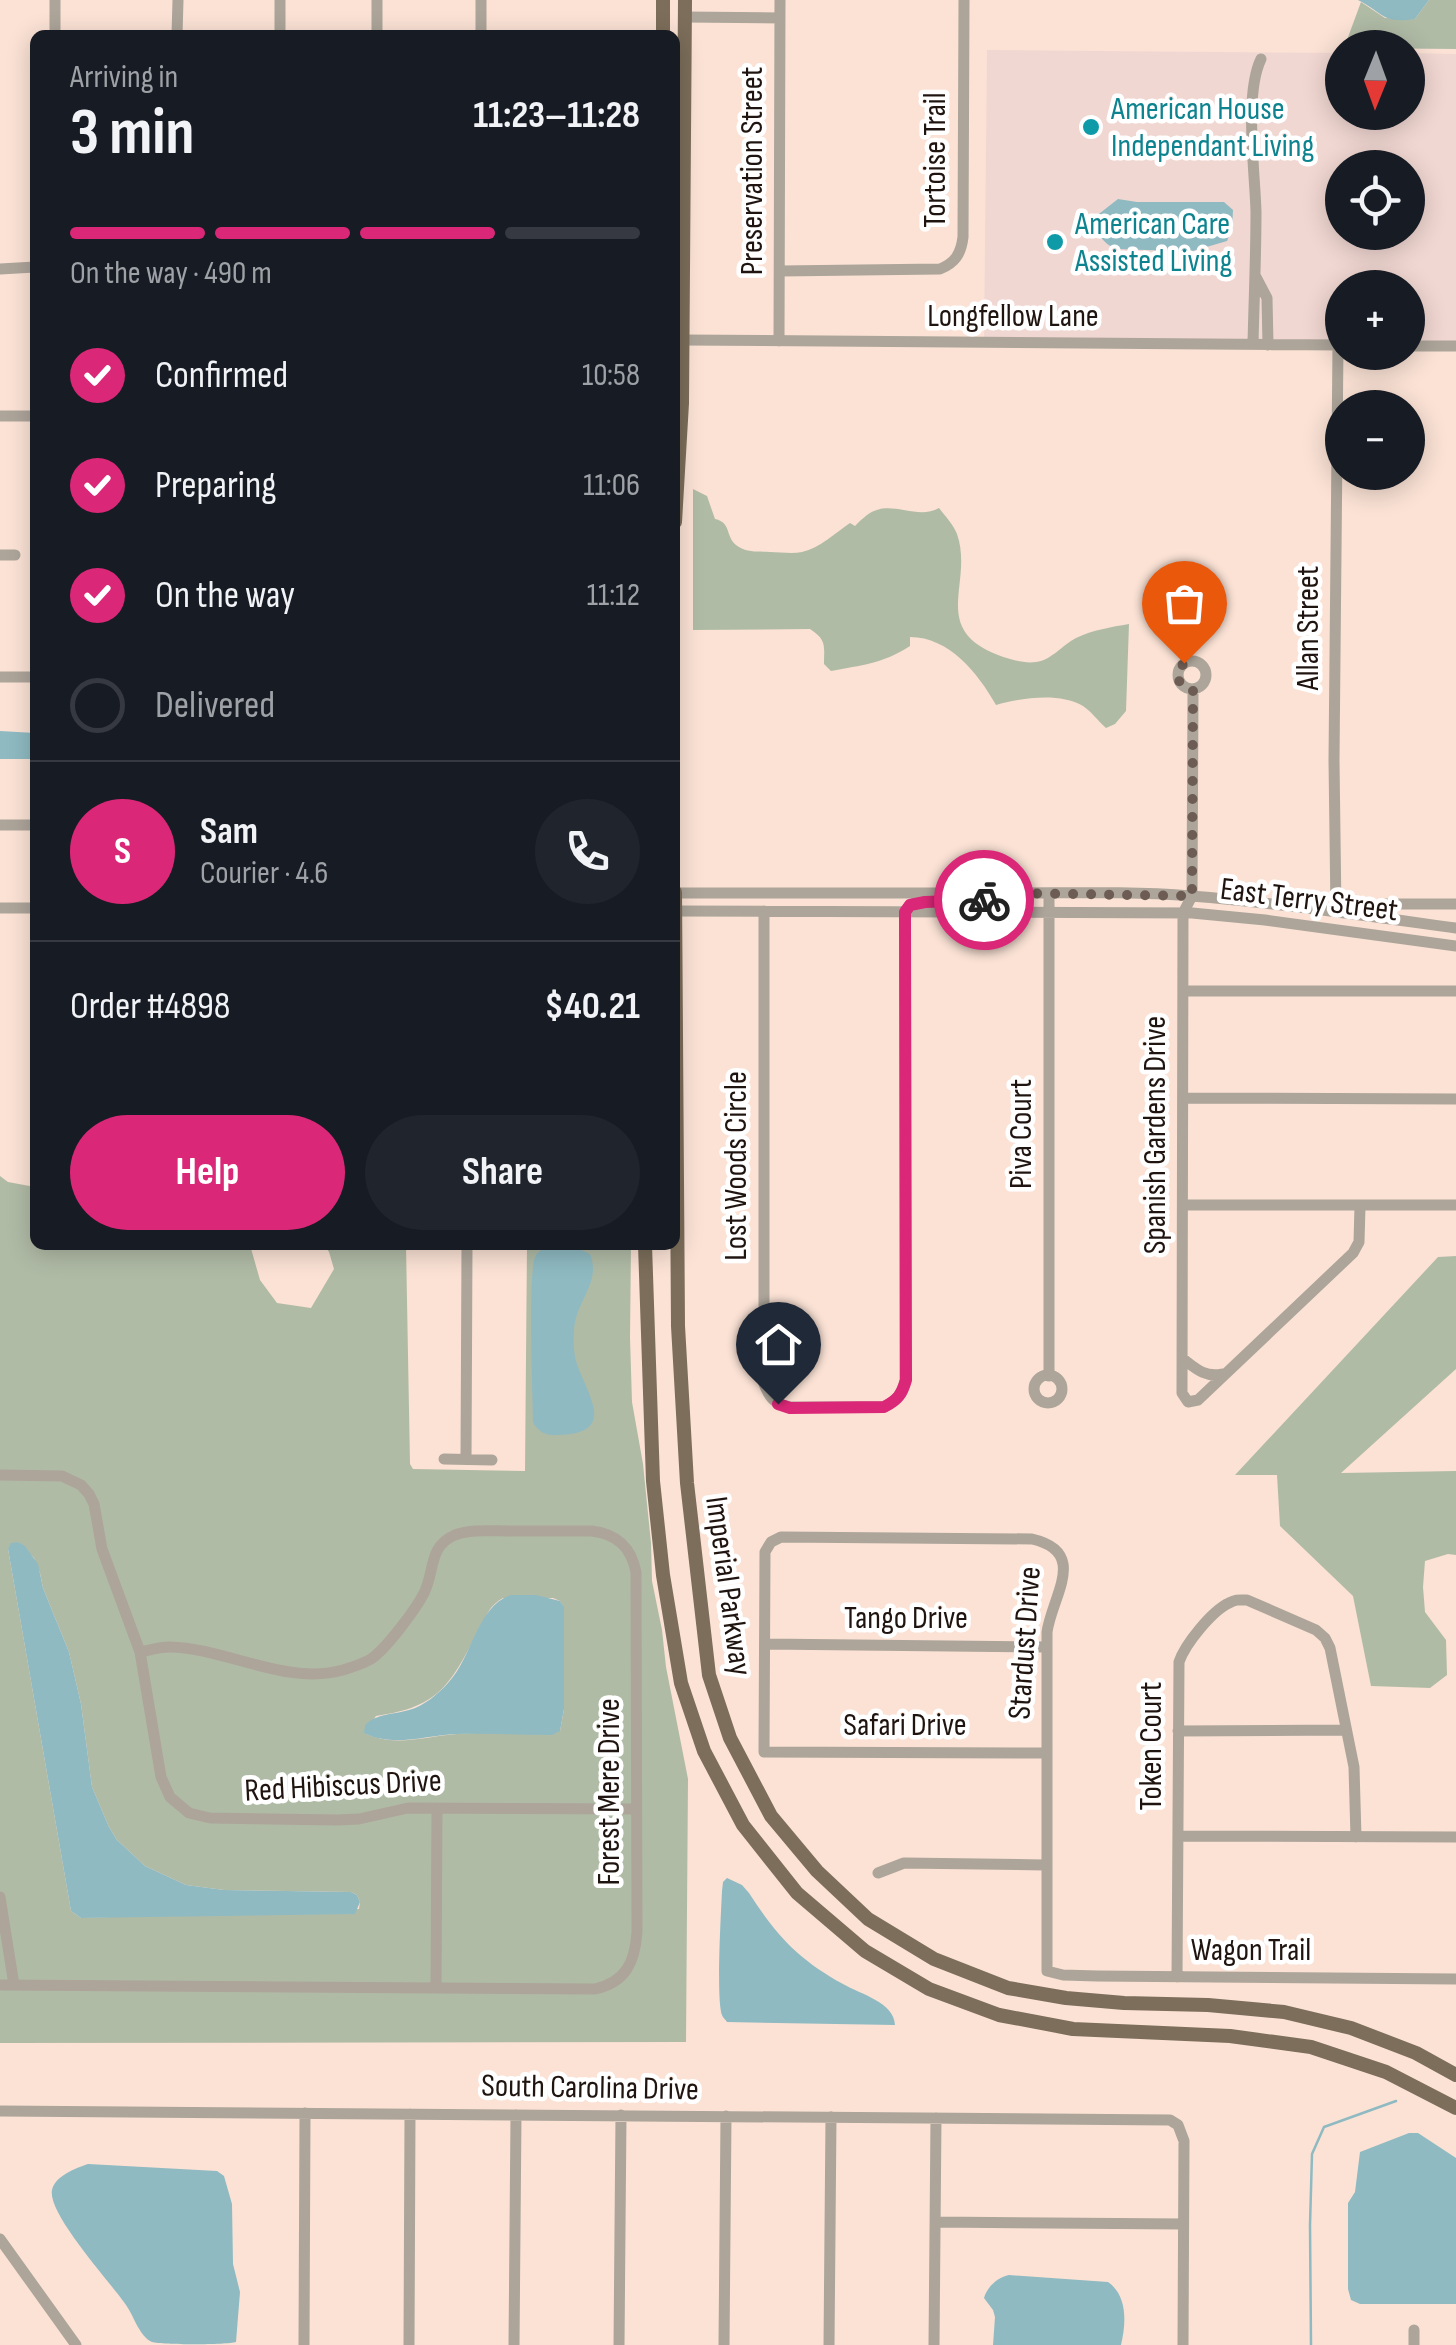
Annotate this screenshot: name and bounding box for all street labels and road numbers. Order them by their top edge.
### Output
street label: Preservation Street [733,67,772,275]
street label: Tortoise Trail [916,92,955,228]
street label: Longfellow Lane [927,297,1099,336]
street label: Allan Street [1289,566,1328,691]
street label: East Terry Street [1218,870,1400,930]
street label: Spanish Gardens Drive [1136,1016,1175,1254]
street label: Lost Woods Circle [717,1071,756,1261]
street label: Piva Court [1002,1079,1041,1189]
street label: Imperial Parkway [696,1494,760,1678]
street label: Stardust Drive [1000,1565,1050,1721]
street label: Tango Drive [844,1599,968,1638]
street label: Token Court [1132,1682,1171,1810]
street label: Forest Mere Drive [590,1698,629,1886]
street label: Safari Drive [843,1706,967,1745]
street label: Red Hibiscus Drive [243,1761,443,1811]
street label: Wagon Trail [1191,1931,1311,1970]
street label: South Carolina Drive [481,2067,699,2109]

